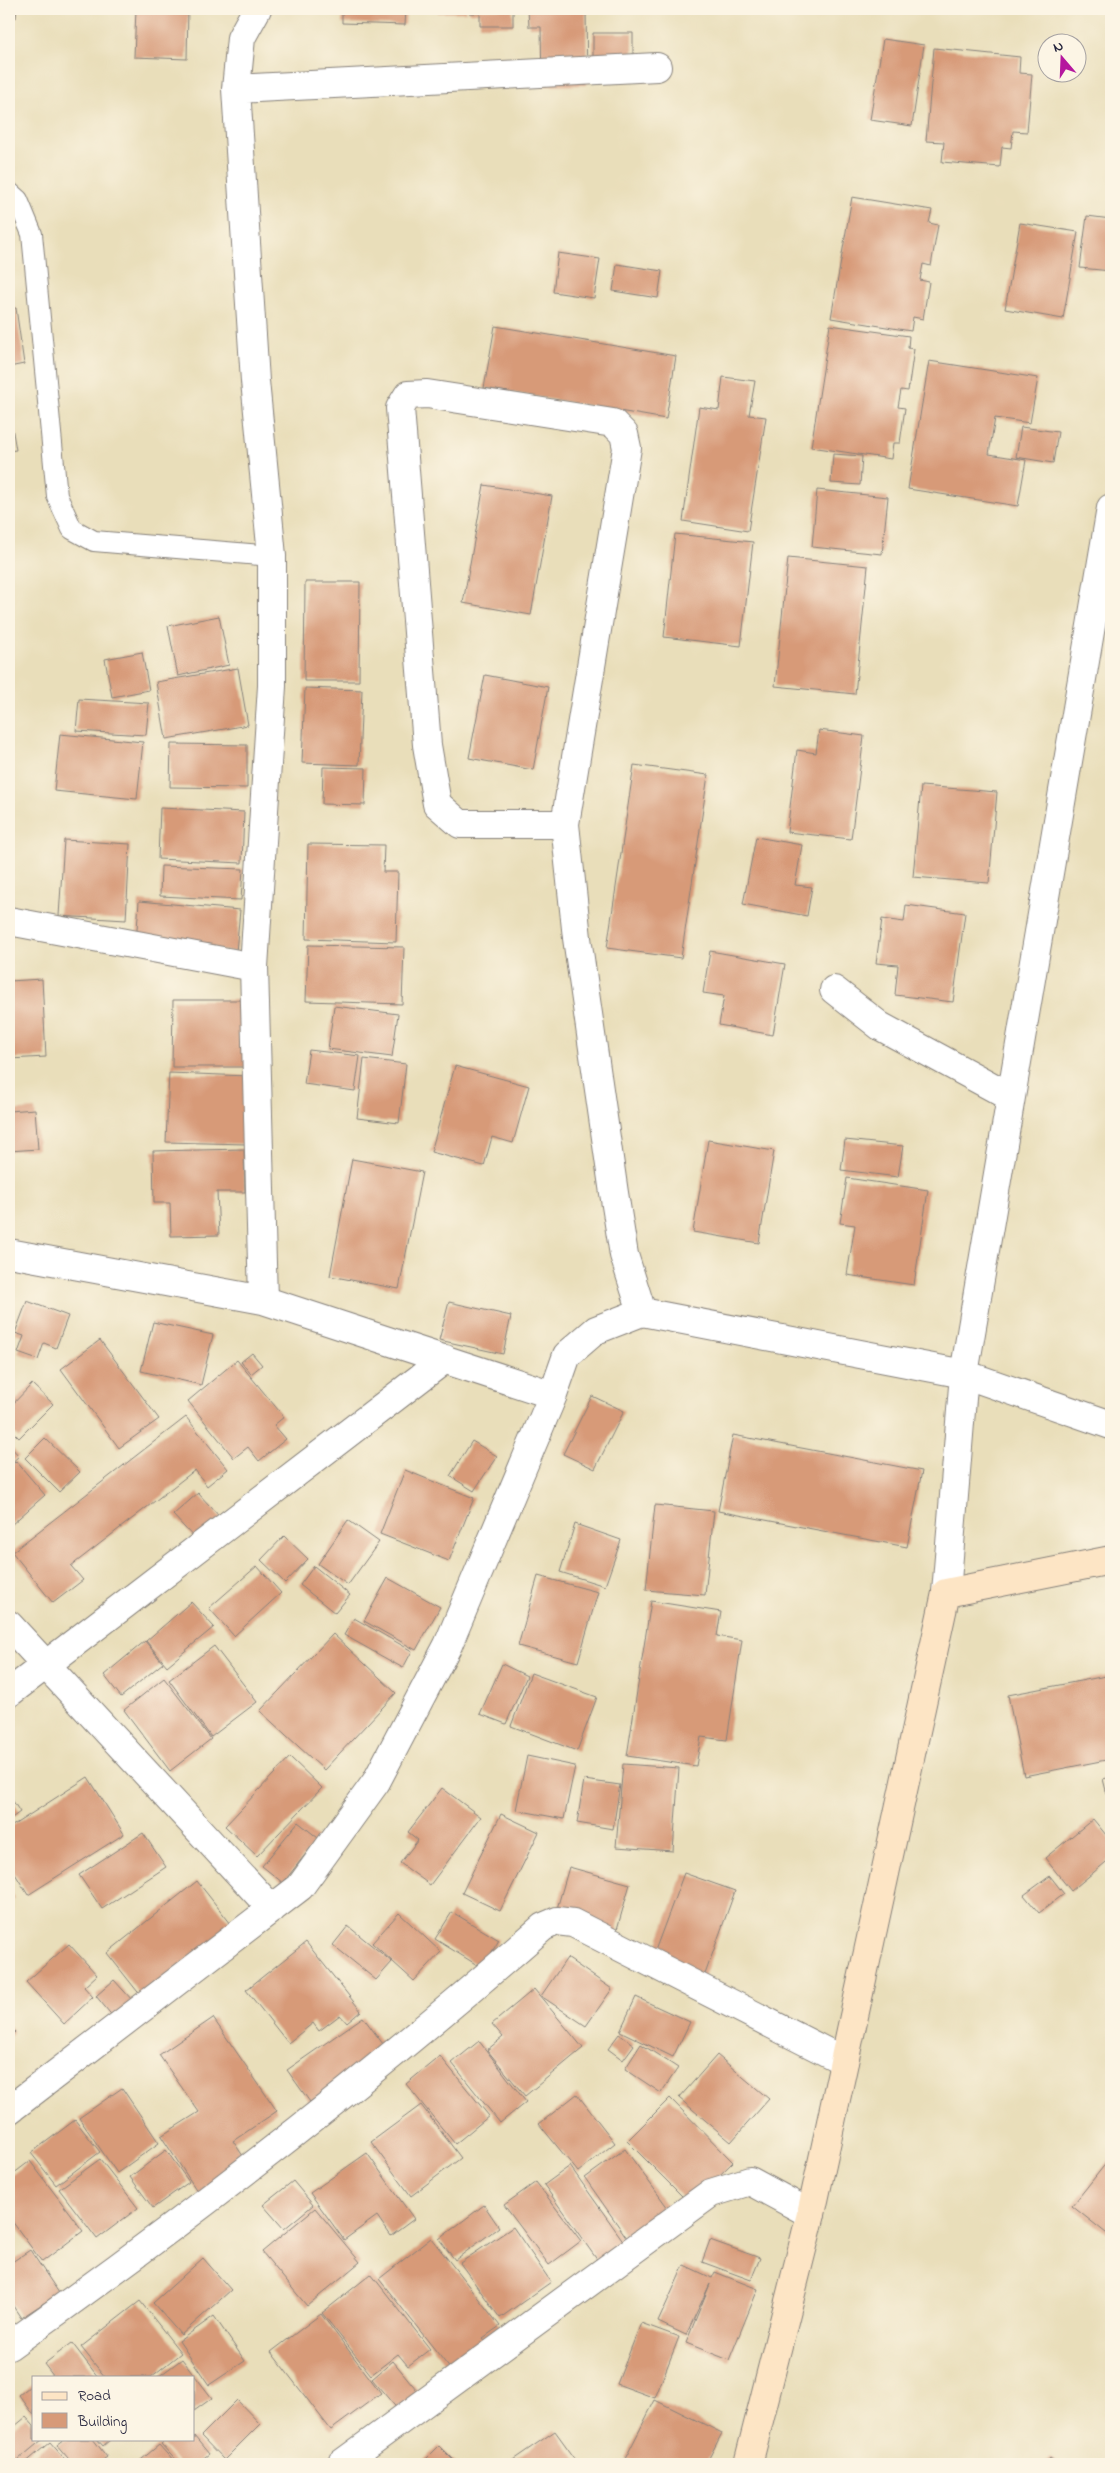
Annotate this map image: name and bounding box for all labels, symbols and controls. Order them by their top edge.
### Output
north arrow [1038,32,1088,82]
text: N [1050,36,1066,59]
legend [32,2376,195,2440]
text: Road [78,2385,111,2407]
text: Building [77,2411,127,2434]

